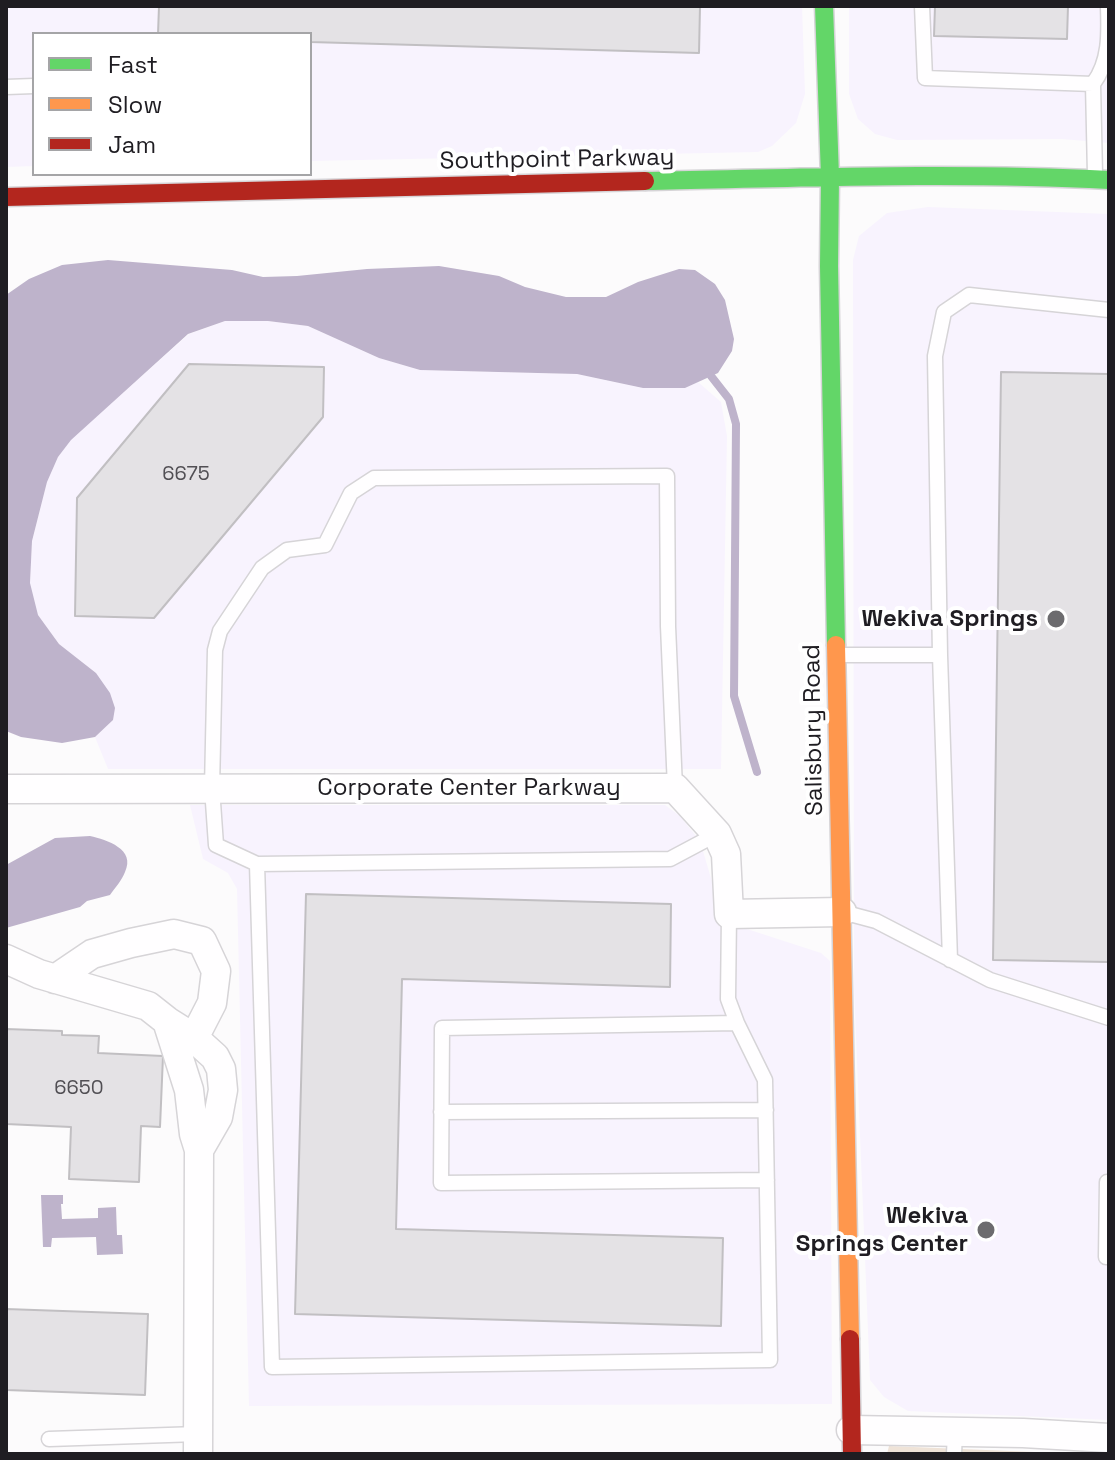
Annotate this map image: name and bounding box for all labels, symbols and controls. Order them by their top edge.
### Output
legend [32,32,312,176]
text: Fast [108,49,158,80]
text: Slow [108,89,162,120]
text: Jam [108,129,156,160]
street label: Southpoint Parkway [439,144,675,176]
house number: 6675 [162,463,210,487]
place label: Wekiva Springs [862,605,1038,633]
marker: Wekiva Springs [1045,608,1067,630]
street label: Salisbury Road [798,644,830,816]
street label: Corporate Center Parkway [317,774,621,802]
house number: 6650 [54,1077,104,1101]
place label: Wekiva Springs Center [796,1202,968,1258]
marker: Wekiva Springs Center [975,1219,997,1241]

